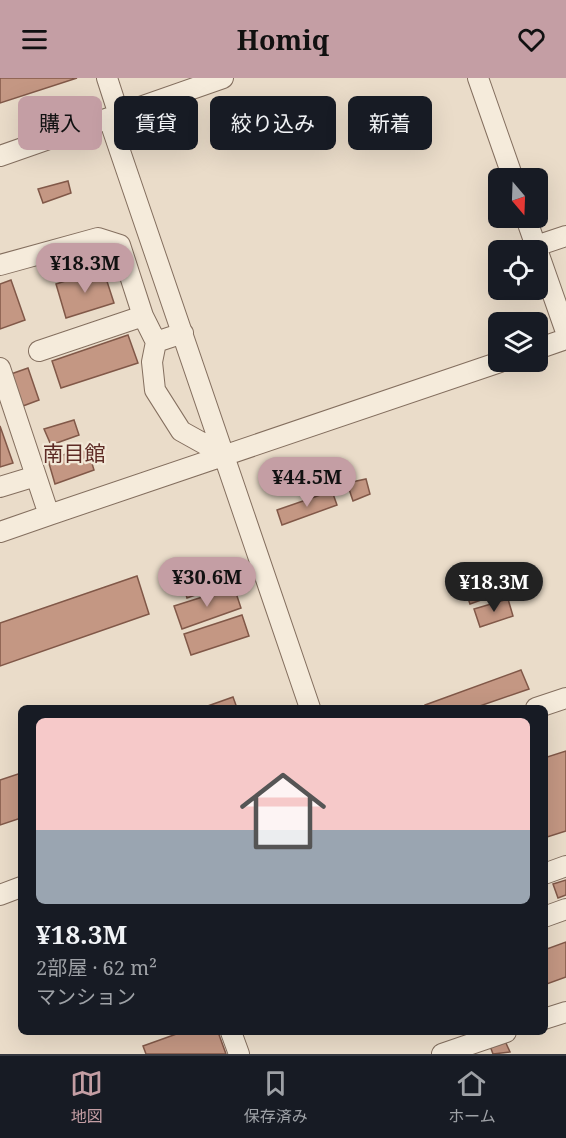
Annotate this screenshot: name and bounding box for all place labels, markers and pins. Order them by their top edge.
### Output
pin: ¥18.3M [36,243,134,294]
pin: ¥44.5M [258,457,356,508]
pin: ¥30.6M [158,557,256,608]
pin: ¥18.3M [445,562,543,613]

